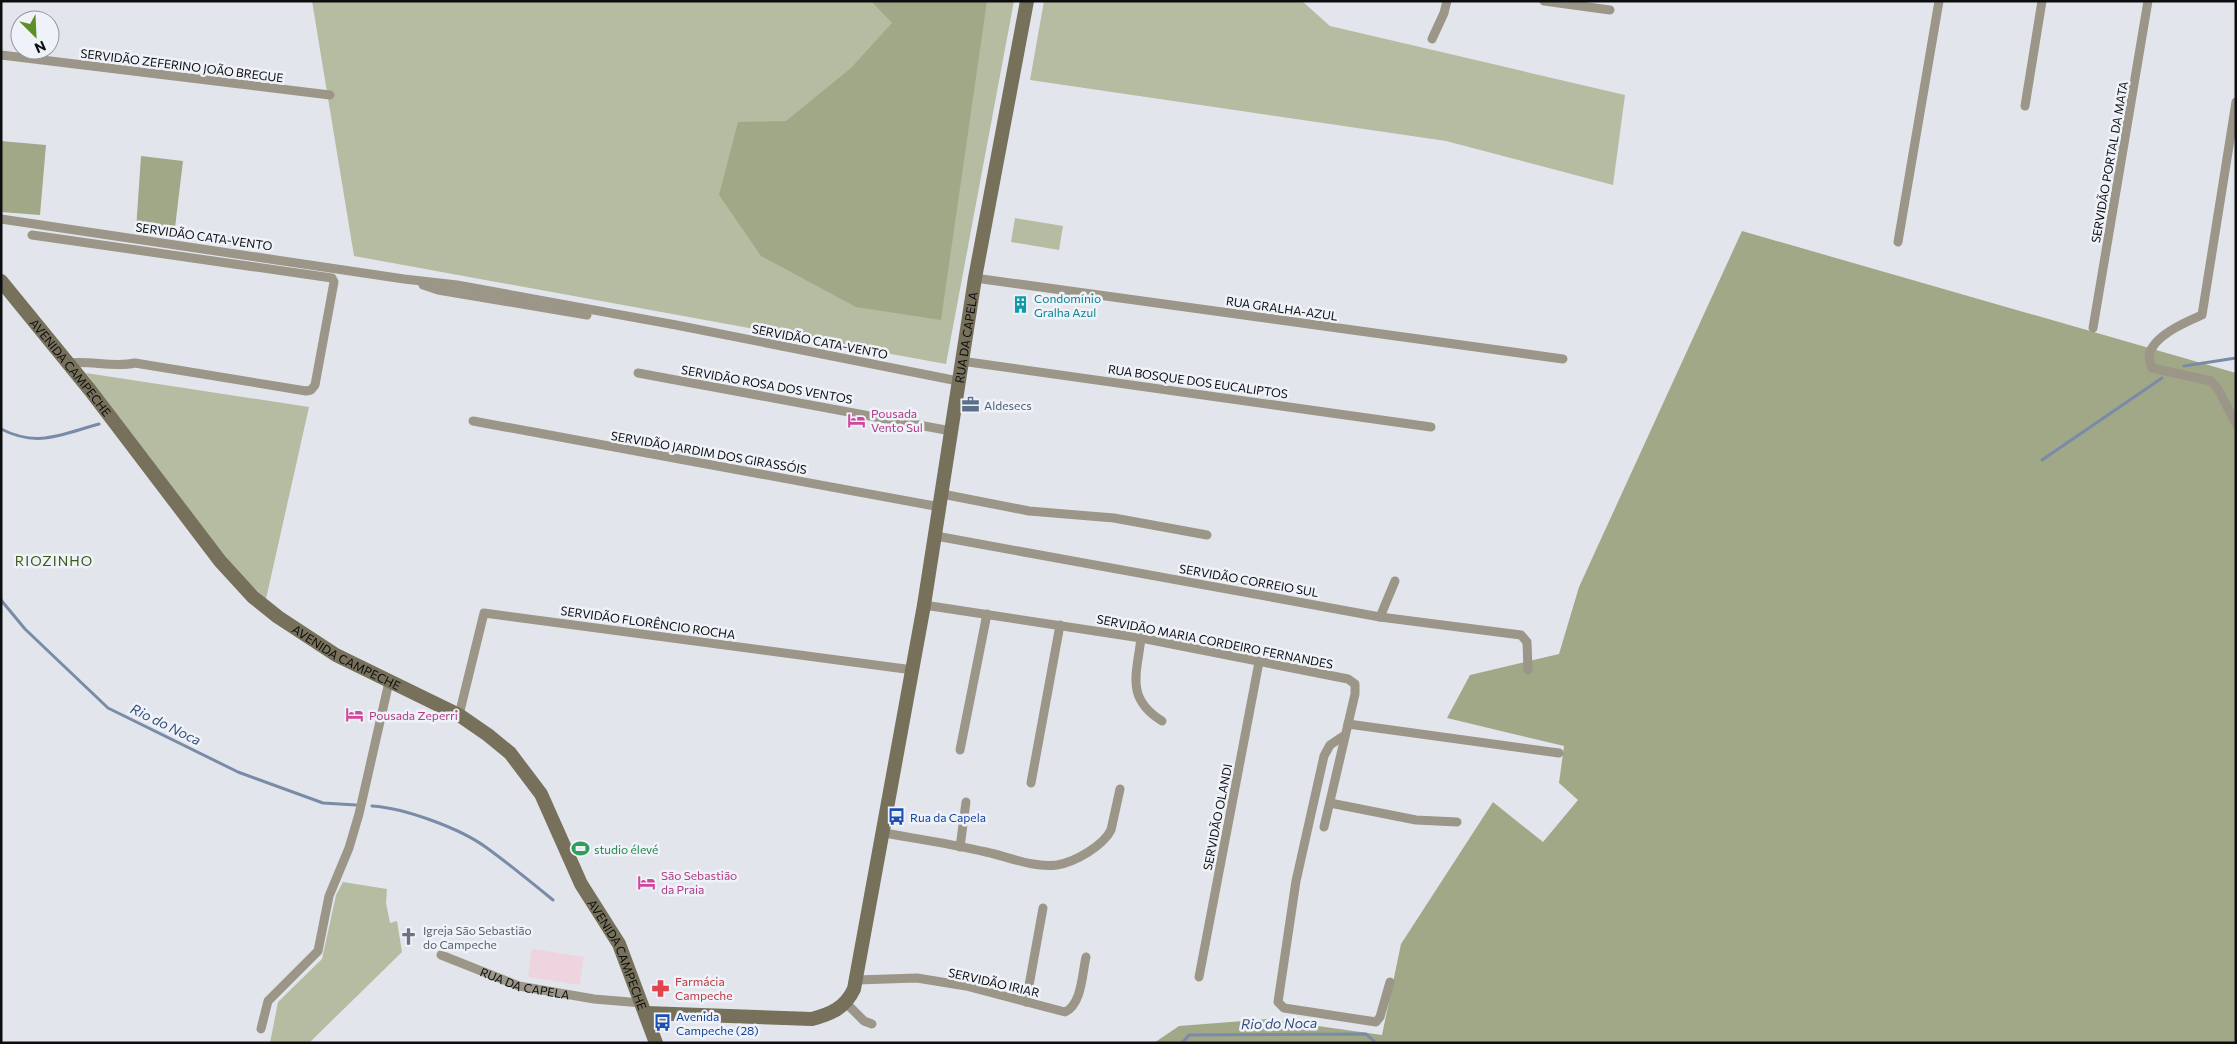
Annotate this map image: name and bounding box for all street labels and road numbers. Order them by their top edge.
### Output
street label: SERVIDÃO ZEFERINO JOÃO BREGUE [80,46,284,85]
street label: SERVIDÃO PORTAL DA MATA [2088,80,2130,244]
street label: SERVIDÃO CATA-VENTO [135,219,274,253]
street label: RUA DA CAPELA [952,291,980,384]
street label: RUA GRALHA-AZUL [1225,293,1339,323]
street label: AVENIDA CAMPECHE [27,316,114,419]
street label: SERVIDÃO CATA-VENTO [751,321,889,361]
street label: RUA BOSQUE DOS EUCALIPTOS [1107,361,1289,401]
street label: SERVIDÃO ROSA DOS VENTOS [680,362,854,406]
street label: SERVIDÃO JARDIM DOS GIRASSÓIS [610,428,808,477]
street label: SERVIDÃO CORREIO SUL [1178,561,1320,599]
street label: SERVIDÃO FLORÊNCIO ROCHA [560,603,736,641]
street label: SERVIDÃO MARIA CORDEIRO FERNANDES [1096,611,1334,671]
street label: AVENIDA CAMPECHE [290,622,403,692]
street label: SERVIDÃO OLANDI [1200,763,1234,871]
street label: AVENIDA CAMPECHE [585,896,650,1012]
street label: RUA DA CAPELA [478,964,571,1002]
street label: SERVIDÃO IRIAR [947,965,1041,999]

